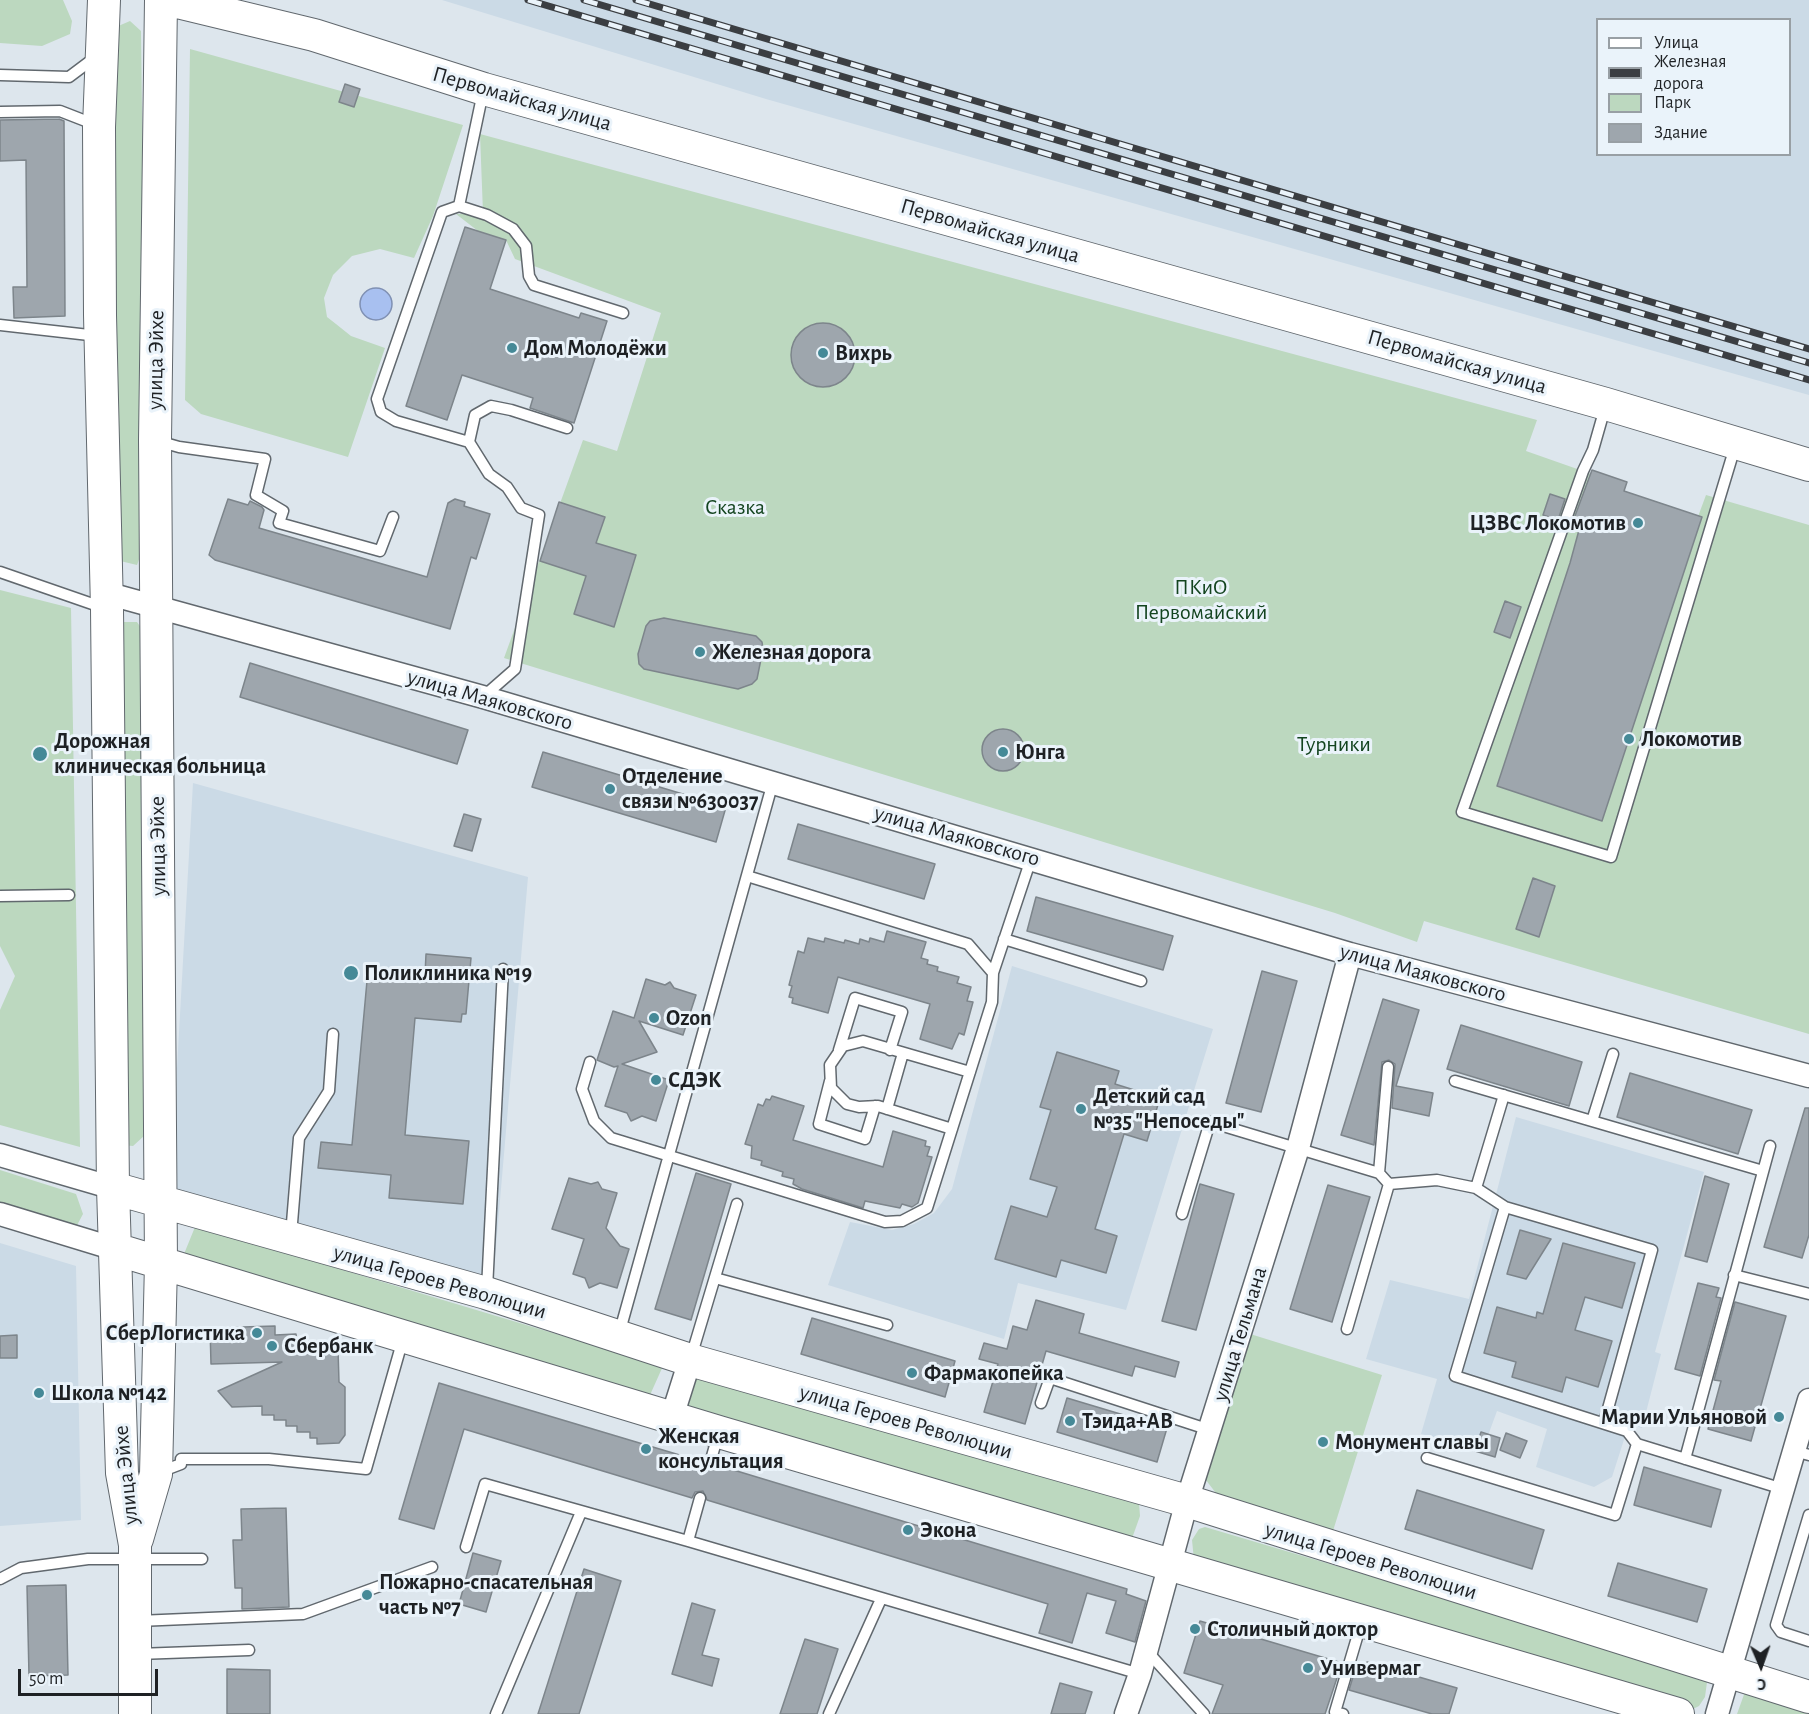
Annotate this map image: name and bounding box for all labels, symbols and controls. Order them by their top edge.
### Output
legend [1596,18,1791,156]
text: Улица [1654,34,1699,52]
text: Железная дорога [1654,53,1726,93]
street label: Первомайская улица [429,61,615,137]
text: Парк [1654,94,1691,112]
text: Здание [1654,124,1708,142]
street label: Первомайская улица [897,193,1083,269]
street label: улица Эйхе [142,310,170,410]
street label: Первомайская улица [1364,324,1550,400]
place label: Дом Молодёжи [524,335,667,361]
place label: Вихрь [835,340,892,366]
marker: Дом Молодёжи [505,341,519,355]
marker: Вихрь [816,346,830,360]
park label: Сказка [705,494,765,520]
place label: ЦЗВС Локомотив [1469,510,1626,536]
marker: ЦЗВС Локомотив [1631,516,1645,530]
park label: ПКиО Первомайский [1135,574,1267,626]
place label: Железная дорога [712,639,871,665]
marker: Железная дорога [693,645,707,659]
street label: улица Маяковского [404,664,576,736]
place label: Локомотив [1641,726,1742,752]
place label: Дорожная клиническая больница [54,728,266,780]
park label: Турники [1297,731,1371,757]
marker: Локомотив [1622,732,1636,746]
place label: Юнга [1015,739,1065,765]
marker: Дорожная клиническая больница [31,745,49,763]
marker: Юнга [996,745,1010,759]
place label: Отделение связи №630037 [622,763,759,814]
marker: Отделение связи №630037 [603,782,617,796]
street label: улица Эйхе [144,796,172,896]
street label: улица Маяковского [871,800,1043,872]
street label: улица Маяковского [1337,938,1509,1008]
place label: Поликлиника №19 [364,960,532,986]
marker: Поликлиника №19 [342,964,360,982]
place label: Ozon [666,1005,712,1031]
marker: Ozon [647,1011,661,1025]
place label: СДЭК [668,1067,721,1093]
marker: СДЭК [649,1073,663,1087]
place label: Детский сад №35 "Непоседы" [1093,1083,1244,1134]
marker: Детский сад №35 "Непоседы" [1074,1102,1088,1116]
street label: улица Героев Революции [331,1239,549,1325]
street label: улица Тельмана [1207,1263,1273,1405]
place label: СберЛогистика [105,1320,245,1346]
marker: СберЛогистика [250,1326,264,1340]
place label: Сбербанк [284,1333,373,1359]
marker: Сбербанк [265,1339,279,1353]
place label: Фармакопейка [924,1360,1064,1386]
marker: Фармакопейка [905,1366,919,1380]
street label: улица Героев Революции [797,1379,1015,1465]
place label: Школа №142 [51,1380,167,1406]
marker: Школа №142 [32,1386,46,1400]
place label: Марии Ульяновой [1601,1404,1767,1430]
place label: Тэида+АВ [1082,1408,1173,1434]
marker: Марии Ульяновой [1772,1410,1786,1424]
marker: Тэида+АВ [1063,1414,1077,1428]
place label: Женская консультация [658,1423,784,1474]
street label: улица Эйхе [108,1424,144,1526]
place label: Монумент славы [1335,1429,1489,1455]
marker: Монумент славы [1316,1435,1330,1449]
marker: Женская консультация [639,1442,653,1456]
street label: улица Героев Революции [1262,1516,1480,1606]
place label: Экона [920,1517,976,1543]
marker: Экона [901,1523,915,1537]
place label: Пожарно-спасательная часть №7 [379,1569,593,1621]
marker: Пожарно-спасательная часть №7 [360,1588,374,1602]
place label: Столичный доктор [1207,1616,1378,1642]
marker: Столичный доктор [1188,1622,1202,1636]
north arrow [1731,1636,1791,1696]
place label: Универмаг [1320,1655,1421,1681]
scale bar [21,1657,160,1695]
marker: Универмаг [1301,1661,1315,1675]
text: 50 m [29,1670,63,1688]
text: С [1757,1676,1766,1692]

